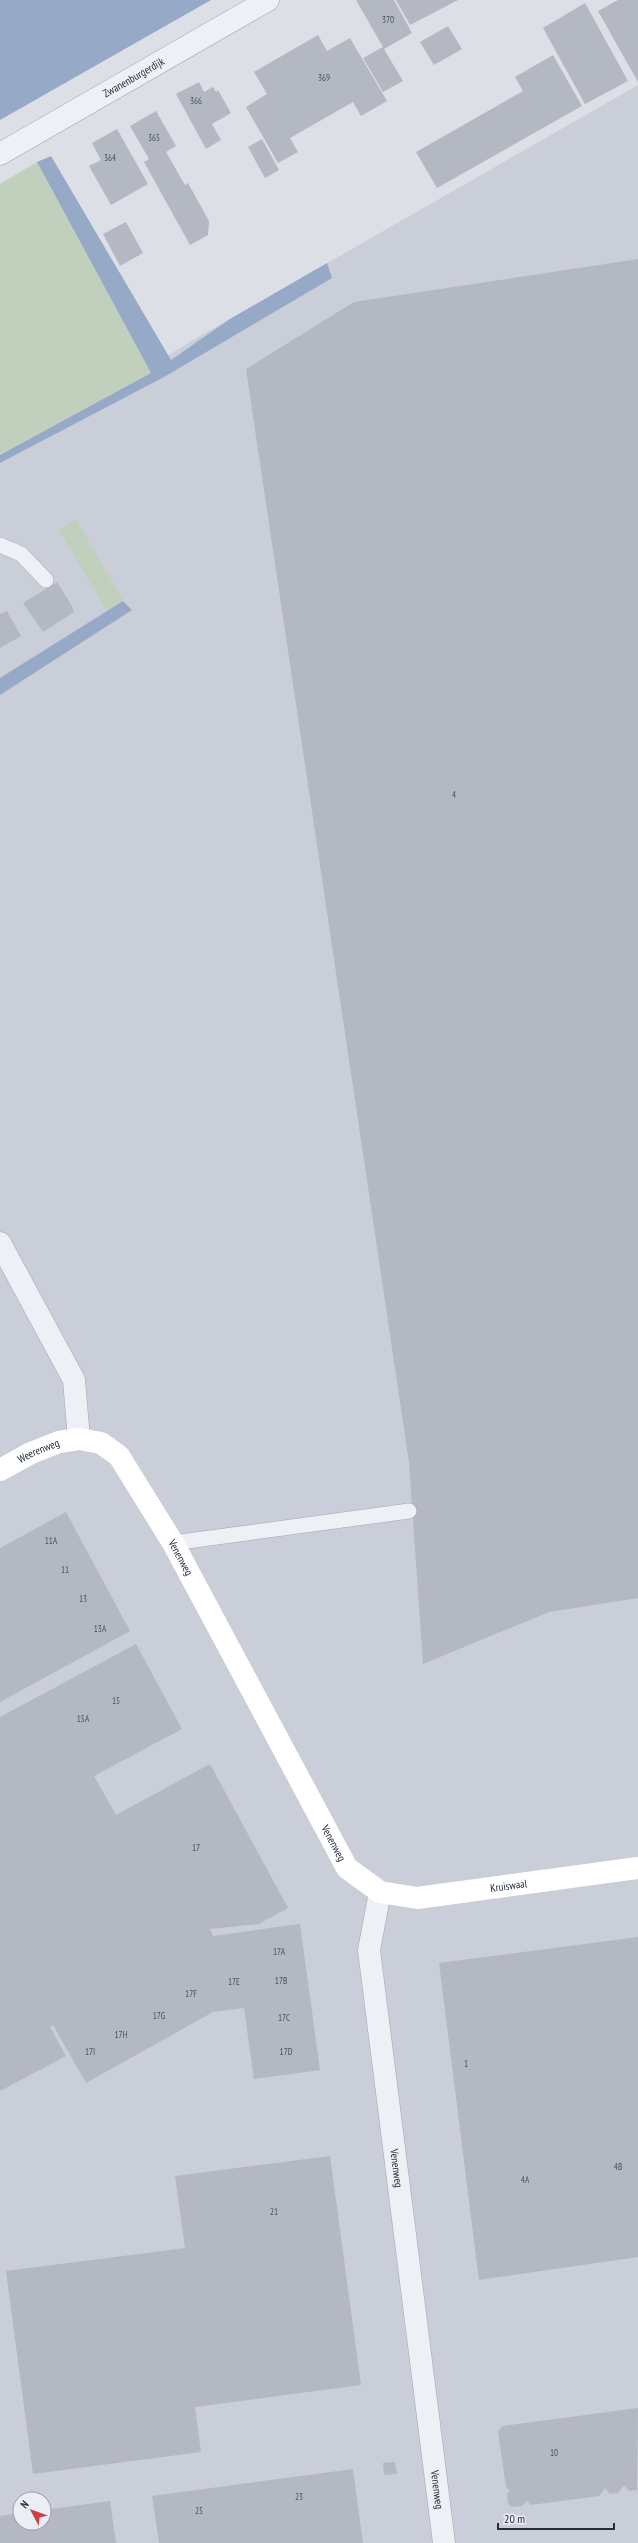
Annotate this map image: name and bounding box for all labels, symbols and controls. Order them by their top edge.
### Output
house number: 370 [382,14,394,25]
street label: Zwanenburgerdijk [100,54,167,100]
house number: 369 [318,72,330,83]
house number: 366 [190,95,202,106]
house number: 365 [148,132,160,143]
house number: 364 [104,152,116,163]
house number: 4 [452,789,456,800]
street label: Weerenweg [15,1436,61,1466]
house number: 11A [45,1535,58,1546]
street label: Venenweg [165,1536,196,1578]
house number: 11 [61,1564,69,1575]
house number: 13 [79,1593,87,1604]
house number: 13A [94,1623,107,1634]
house number: 15 [112,1695,120,1706]
house number: 15A [77,1713,90,1724]
street label: Venenweg [318,1822,349,1864]
house number: 17 [192,1842,200,1853]
street label: Kruiswaal [489,1876,528,1895]
house number: 17A [273,1946,286,1957]
house number: 17B [275,1975,287,1986]
house number: 17E [228,1976,240,1987]
house number: 17F [185,1988,197,1999]
house number: 17G [153,2010,166,2021]
house number: 17C [278,2012,290,2023]
house number: 17H [115,2029,128,2040]
house number: 17I [85,2046,95,2057]
house number: 17D [280,2046,293,2057]
house number: 1 [464,2058,468,2069]
street label: Venenweg [387,2147,406,2189]
house number: 4B [614,2161,622,2172]
house number: 4A [521,2174,530,2185]
house number: 21 [270,2206,278,2217]
house number: 10 [550,2447,558,2458]
street label: Venenweg [428,2468,447,2510]
north arrow [12,2491,52,2531]
house number: 23 [295,2491,303,2502]
text: N [17,2498,32,2511]
house number: 25 [195,2505,203,2516]
scale bar [498,2505,614,2531]
text: 20 m [504,2511,525,2526]

